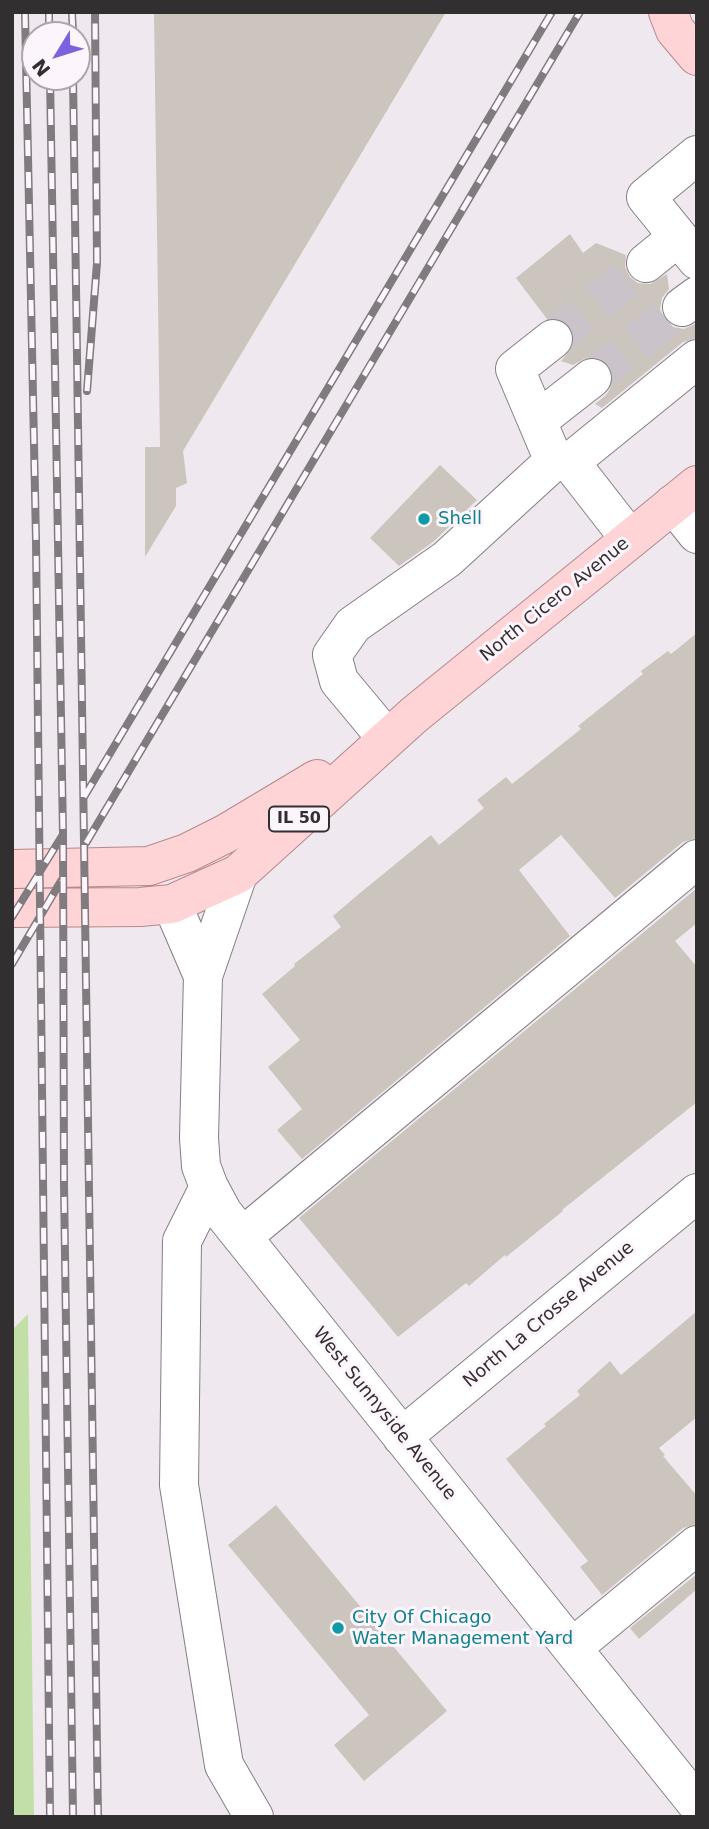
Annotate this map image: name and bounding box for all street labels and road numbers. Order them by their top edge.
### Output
street label: North Cicero Avenue [476,533,634,667]
road number: IL 50 [269,806,329,832]
street label: North La Crosse Avenue [459,1237,639,1393]
street label: West Sunnyside Avenue [308,1323,460,1505]

